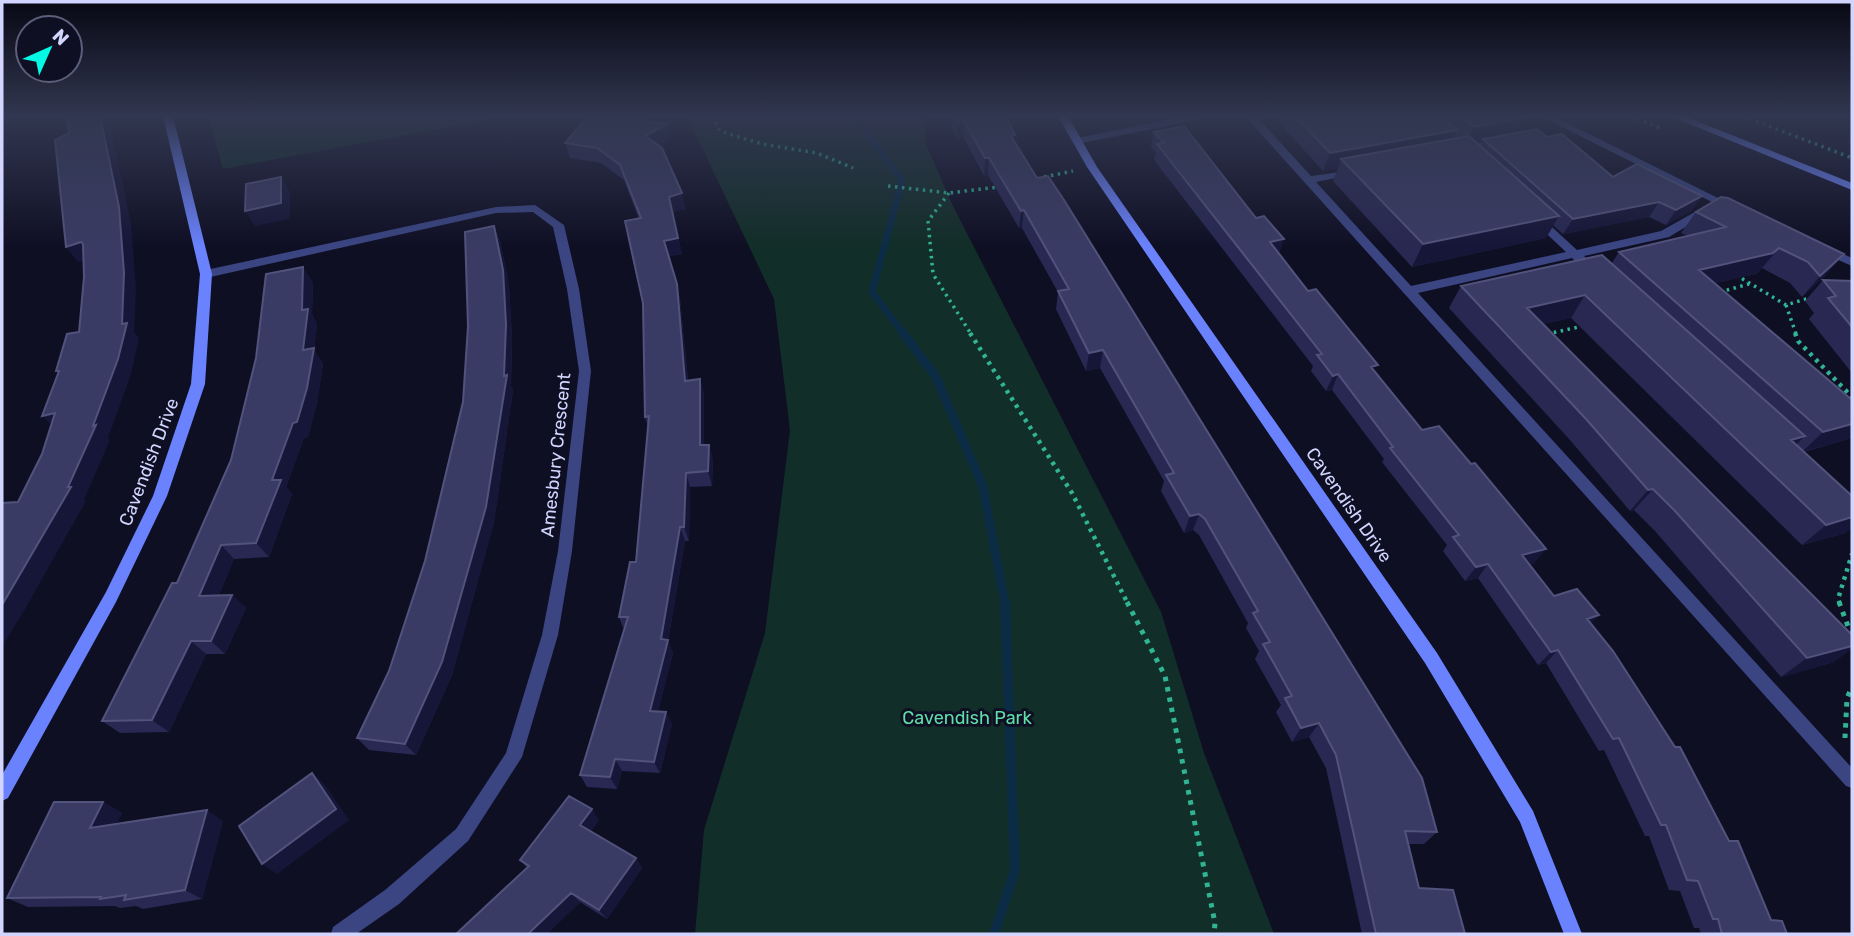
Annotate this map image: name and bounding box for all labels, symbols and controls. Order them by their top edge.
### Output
north arrow [14,14,84,84]
text: N [48,24,74,50]
street label: Amesbury Crescent [536,372,576,538]
street label: Cavendish Drive [114,395,184,529]
street label: Cavendish Drive [1301,443,1397,567]
park label: Cavendish Park [902,707,1032,729]

